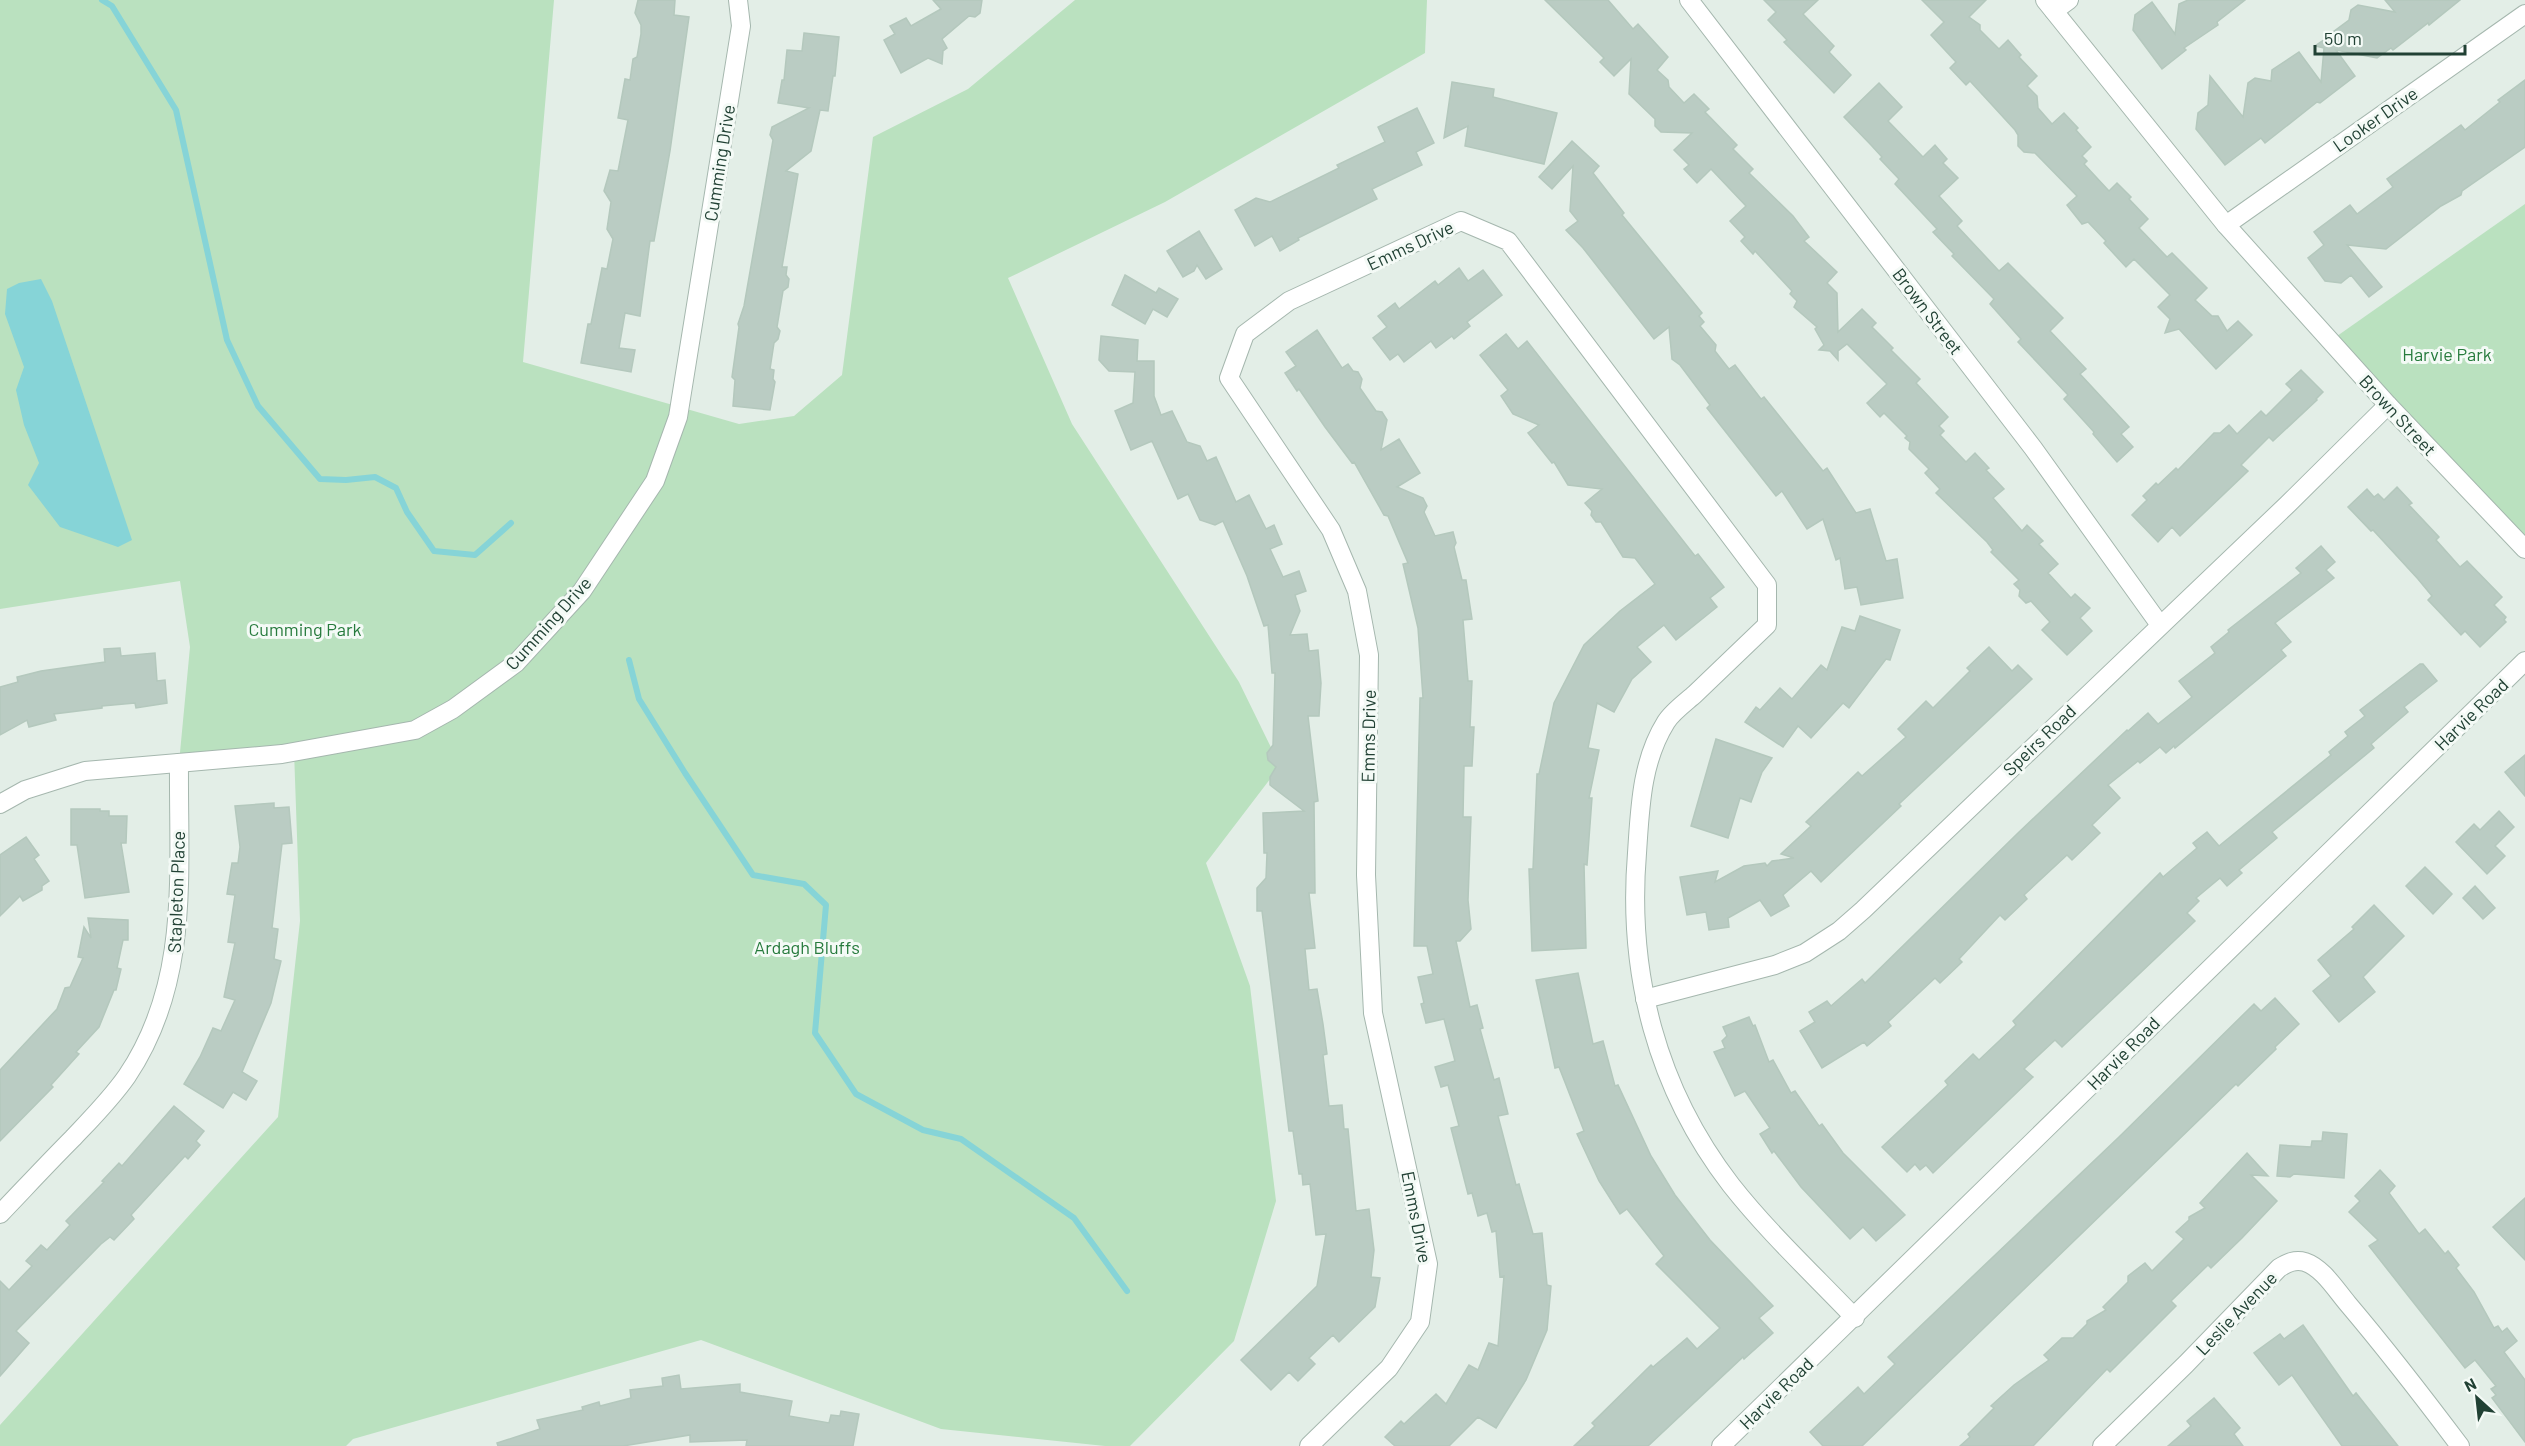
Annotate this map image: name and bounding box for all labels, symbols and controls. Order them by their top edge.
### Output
scale bar [2315,18,2465,56]
text: 50 m [2324,27,2362,49]
street label: Looker Drive [2328,82,2422,156]
street label: Cumming Drive [699,103,739,223]
street label: Emms Drive [1363,215,1457,275]
street label: Brown Street [1888,263,1968,359]
park label: Harvie Park [2402,343,2492,365]
street label: Brown Street [2355,370,2441,460]
street label: Cumming Drive [500,572,596,674]
park label: Cumming Park [248,618,362,640]
street label: Harvie Road [2429,673,2513,755]
street label: Emms Drive [1356,689,1380,783]
street label: Speirs Road [1998,700,2080,780]
street label: Stapleton Place [163,831,189,953]
park label: Ardagh Bluffs [754,936,860,958]
street label: Harvie Road [2082,1012,2164,1094]
street label: Emms Drive [1397,1169,1437,1265]
street label: Leslie Avenue [2191,1267,2281,1359]
street label: Harvie Road [1734,1352,1818,1434]
north arrow [2447,1368,2507,1428]
text: N [2461,1373,2479,1395]

